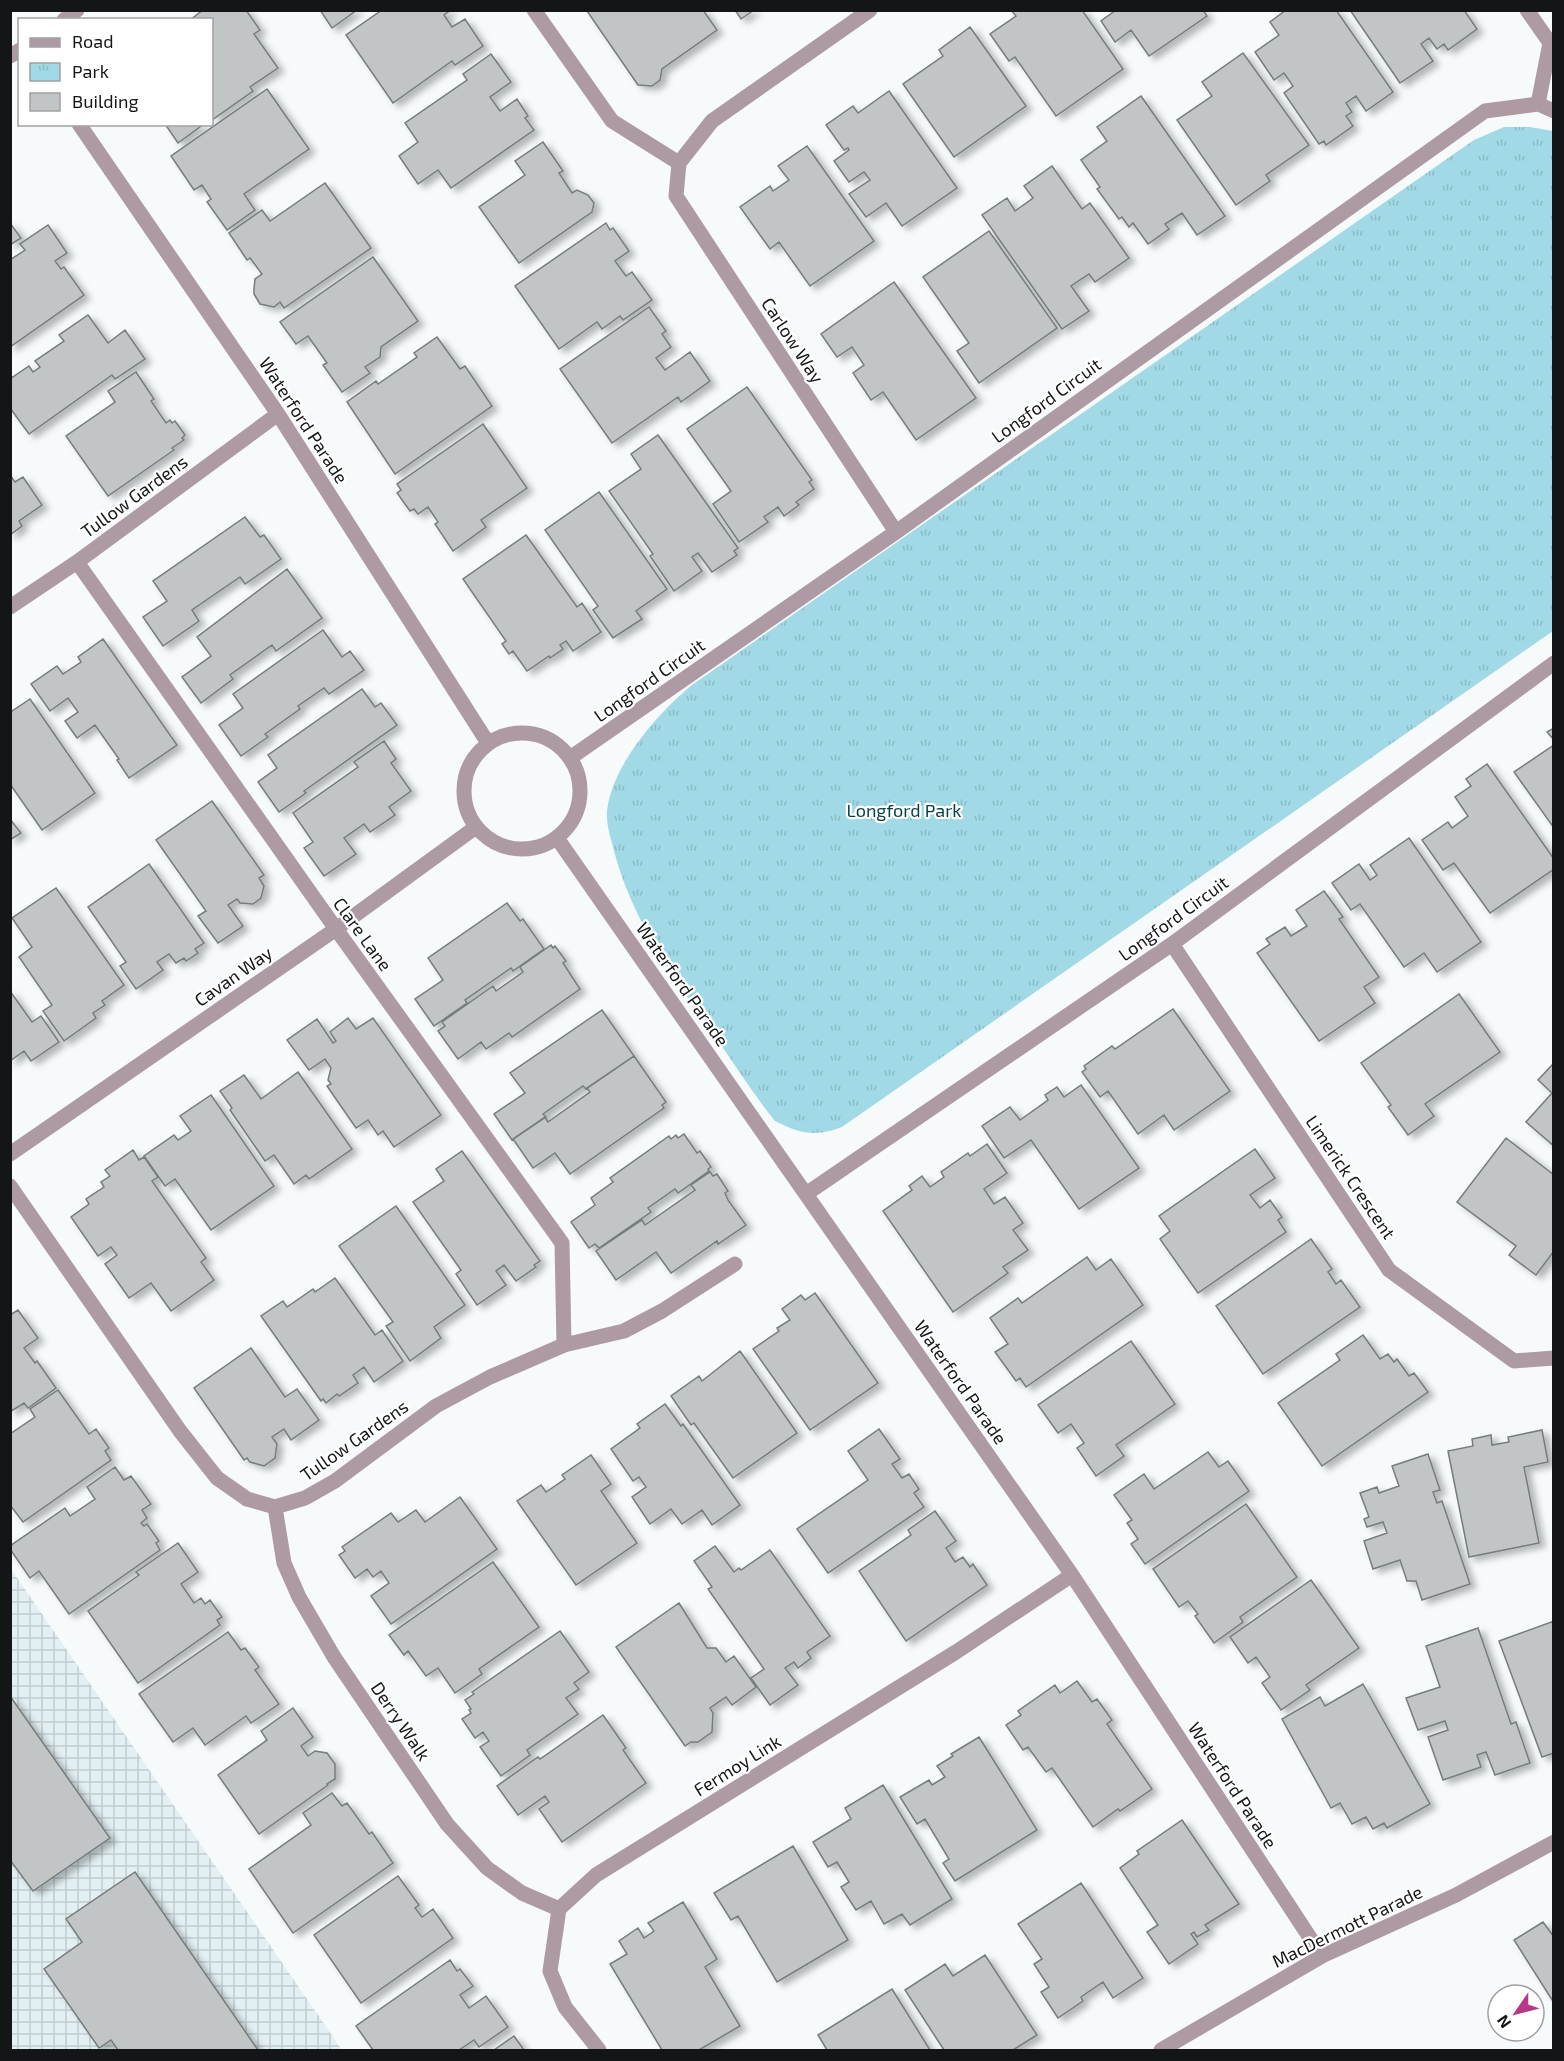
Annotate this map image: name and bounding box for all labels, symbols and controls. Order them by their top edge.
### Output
legend [18,18,213,126]
text: Road [72,30,113,52]
text: Park [72,60,109,82]
text: Building [72,90,139,112]
street label: Carlow Way [757,293,829,387]
street label: Waterford Parade [255,353,353,487]
street label: Longford Circuit [987,353,1105,447]
street label: Tullow Gardens [76,450,192,542]
street label: Longford Circuit [589,634,709,726]
park label: Longford Park [846,799,962,821]
street label: Longford Circuit [1114,871,1232,965]
street label: Clare Lane [329,893,397,975]
street label: Waterford Parade [632,918,734,1050]
street label: Cavan Way [190,941,277,1011]
street label: Limerick Crescent [1302,1111,1401,1243]
street label: Waterford Parade [910,1316,1012,1448]
street label: Tullow Gardens [296,1395,412,1485]
street label: Derry Walk [367,1677,435,1765]
street label: Waterford Parade [1184,1718,1282,1852]
street label: Fermoy Link [689,1730,785,1800]
street label: MacDermott Parade [1268,1880,1426,1972]
north arrow [1486,1983,1546,2043]
text: N [1492,2012,1514,2032]

